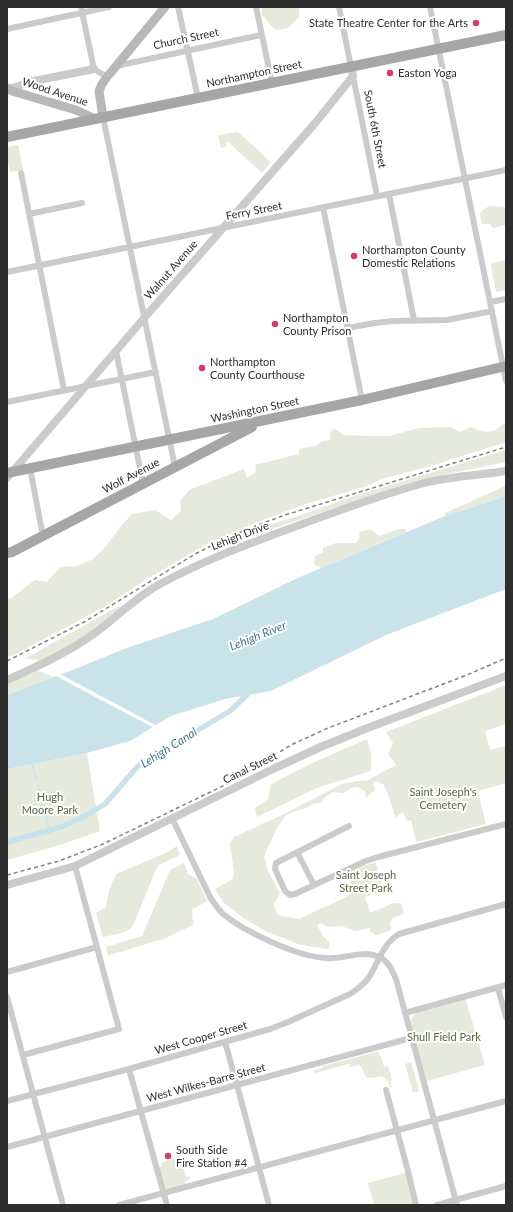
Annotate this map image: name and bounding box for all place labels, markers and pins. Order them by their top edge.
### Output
place label: State Theatre Center for the Arts [309,16,468,30]
marker: State Theatre Center for the Arts [471,18,481,28]
place label: Easton Yoga [398,66,457,80]
marker: Easton Yoga [385,68,395,78]
place label: Northampton County Domestic Relations [362,243,466,269]
marker: Northampton County Domestic Relations [349,251,359,261]
place label: Northampton County Prison [283,311,351,337]
marker: Northampton County Prison [270,319,280,329]
place label: Northampton County Courthouse [210,355,305,381]
marker: Northampton County Courthouse [197,363,207,373]
place label: South Side Fire Station #4 [176,1143,247,1169]
marker: South Side Fire Station #4 [163,1151,173,1161]

